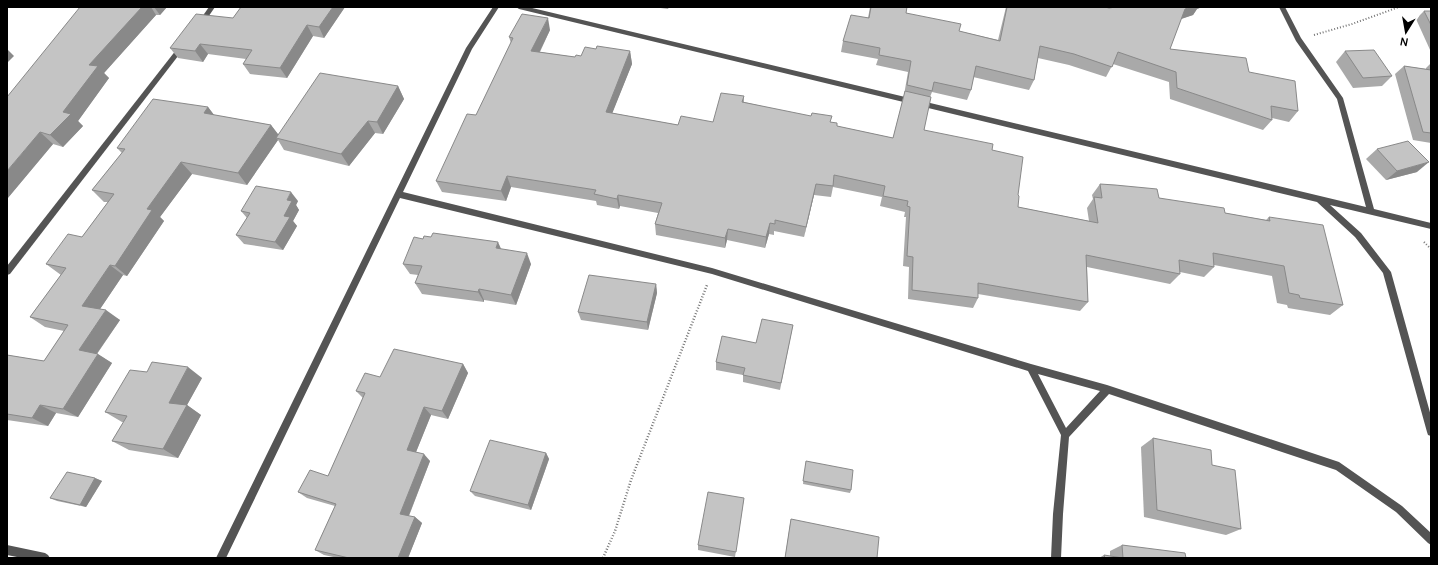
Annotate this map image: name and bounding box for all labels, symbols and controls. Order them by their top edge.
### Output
north arrow [1386,12,1426,52]
text: N [1399,34,1409,50]

